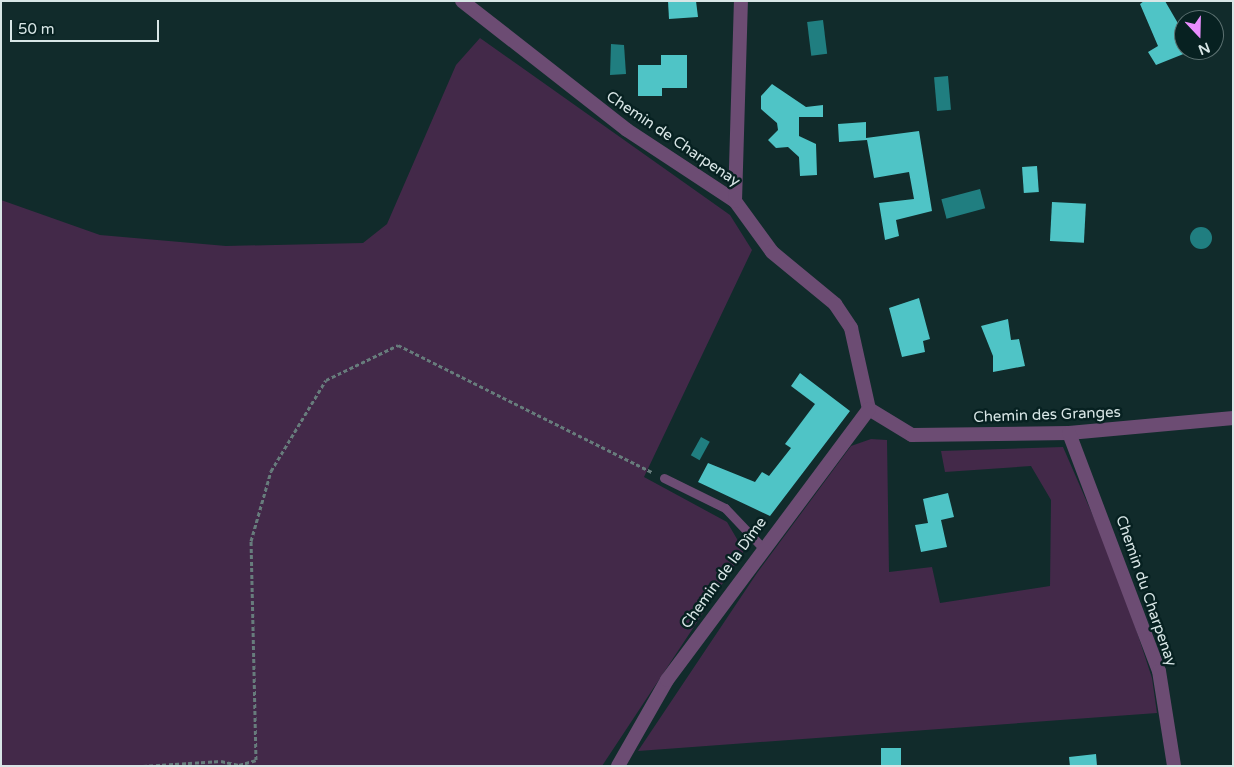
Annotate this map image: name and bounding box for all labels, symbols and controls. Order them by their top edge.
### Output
scale bar [12,10,161,42]
north arrow [1174,10,1224,60]
text: 50 m [18,20,55,38]
text: N [1196,39,1212,58]
street label: Chemin de Charpenay [603,87,743,191]
street label: Chemin des Granges [973,403,1121,427]
street label: Chemin du Charpenay [1112,513,1180,669]
street label: Chemin de la Dîme [677,514,771,632]

